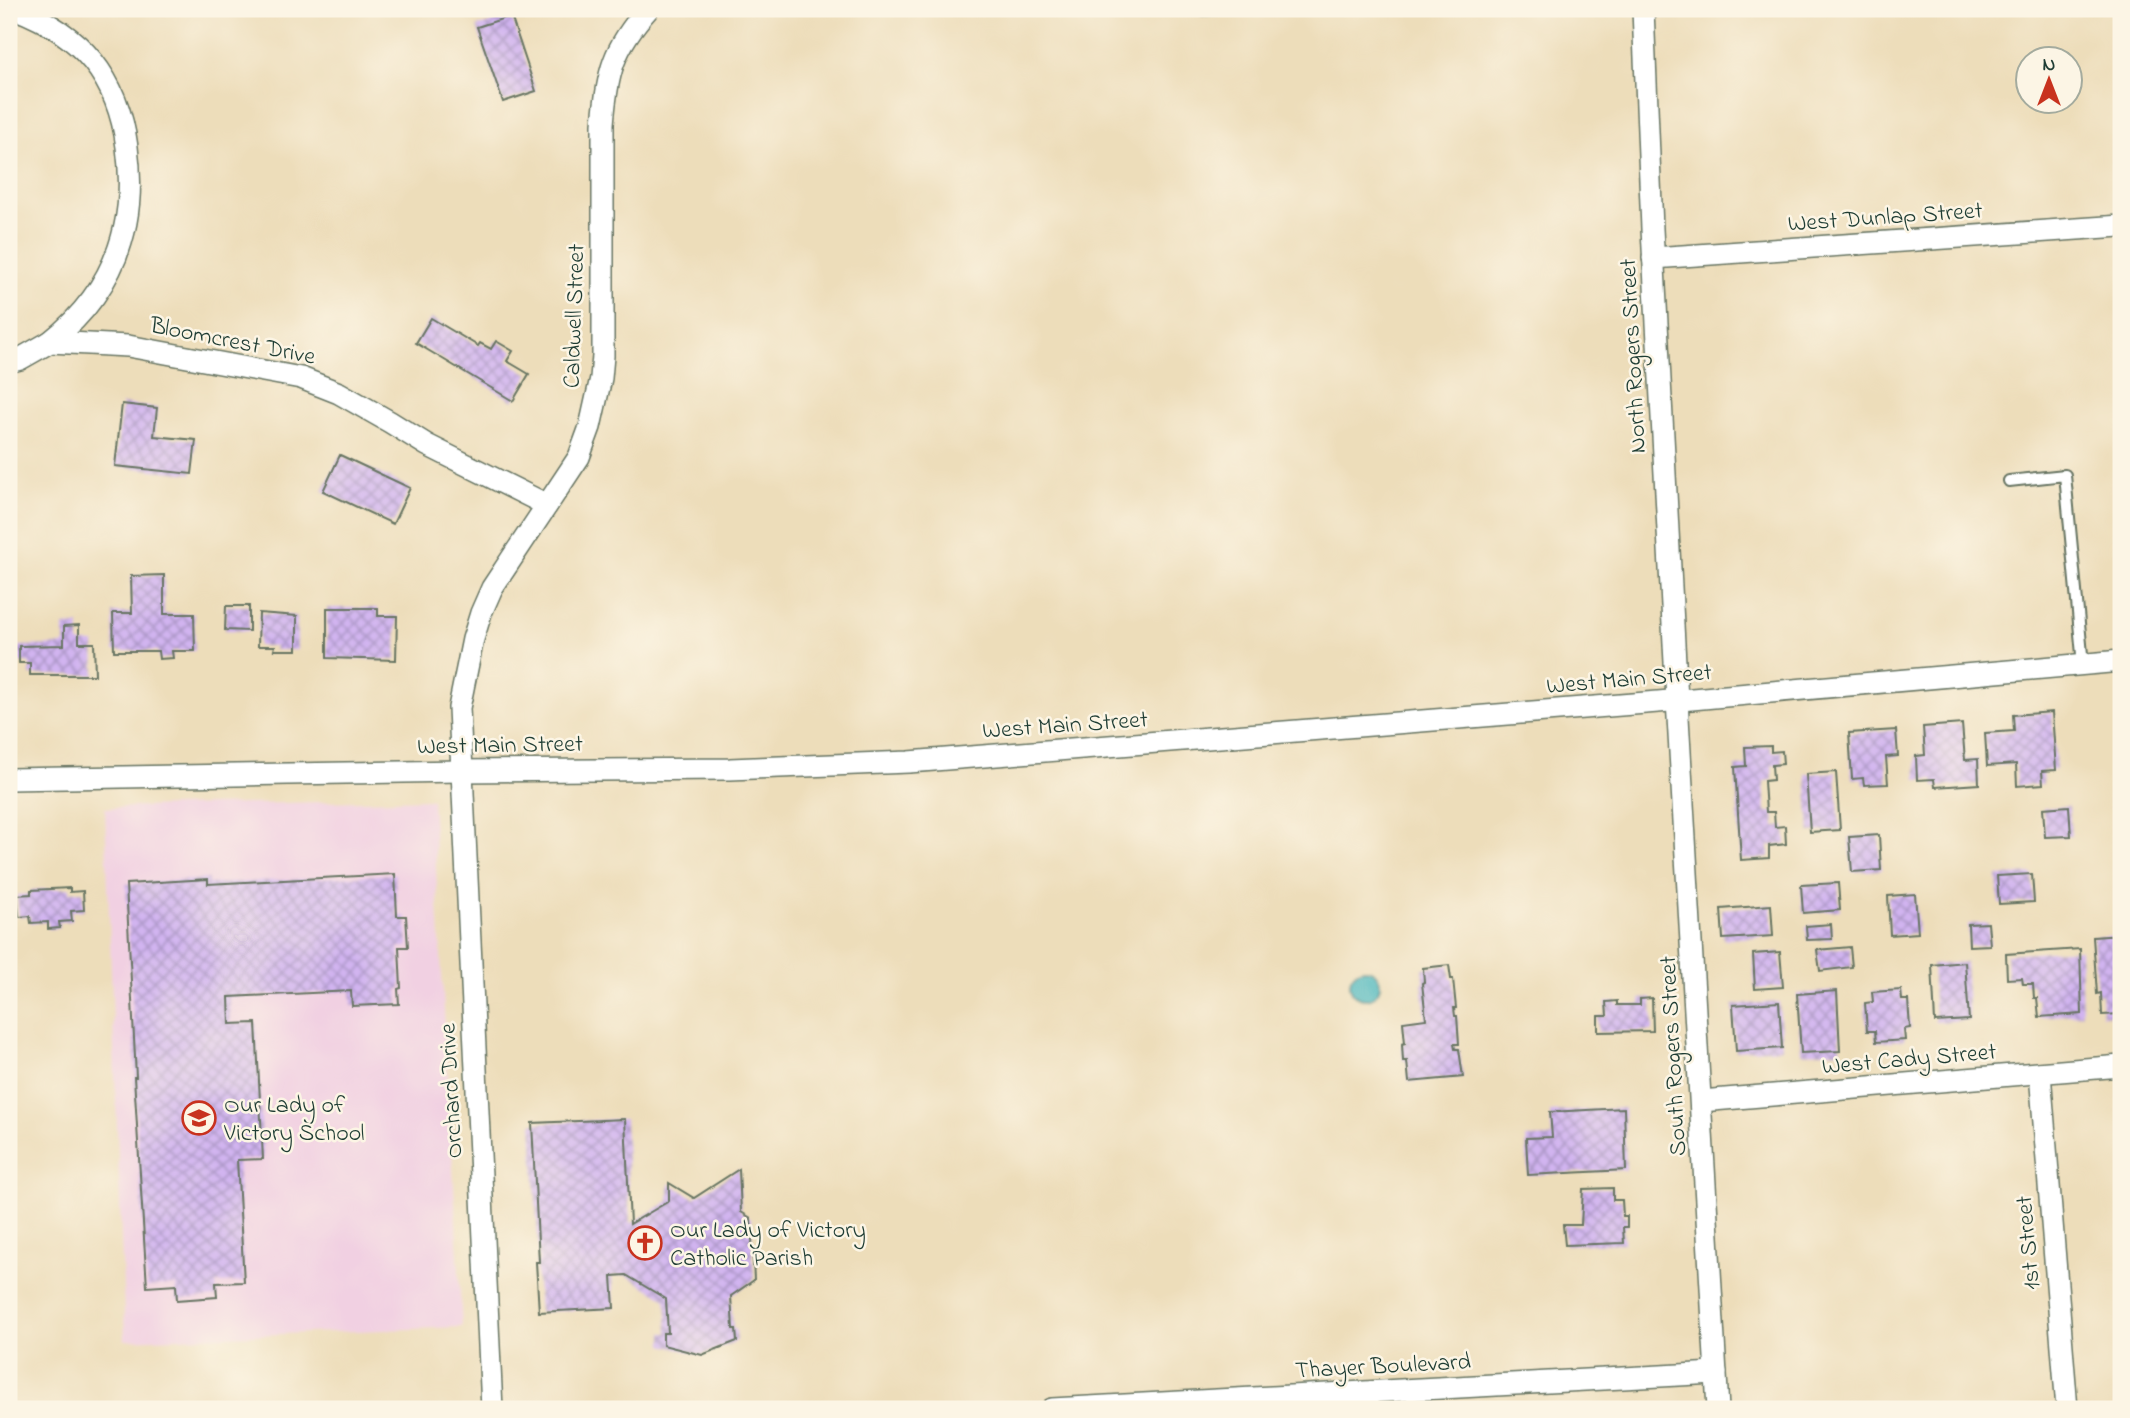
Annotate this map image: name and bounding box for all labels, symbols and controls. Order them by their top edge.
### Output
north arrow [2014,46,2084,116]
text: N [2043,52,2056,79]
street label: West Dunlap Street [1787,194,1984,243]
street label: Caldwell Street [555,243,596,389]
street label: North Rogers Street [1612,258,1657,454]
street label: Bloomcrest Drive [146,309,318,376]
street label: West Main Street [1545,656,1713,705]
street label: West Main Street [981,703,1149,750]
street label: West Main Street [417,728,583,765]
street label: South Rogers Street [1652,955,1697,1157]
street label: Orchard Drive [431,1022,474,1159]
street label: West Cady Street [1820,1035,1998,1087]
place label: Our Lady of Victory School [223,1089,365,1153]
school or university icon: Our Lady of Victory School [180,1099,218,1137]
street label: 1st Street [2008,1194,2051,1291]
place label: Our Lady of Victory Catholic Parish [670,1214,866,1277]
church icon: Our Lady of Victory Catholic Parish [626,1224,664,1262]
street label: Thayer Boulevard [1294,1345,1472,1391]

